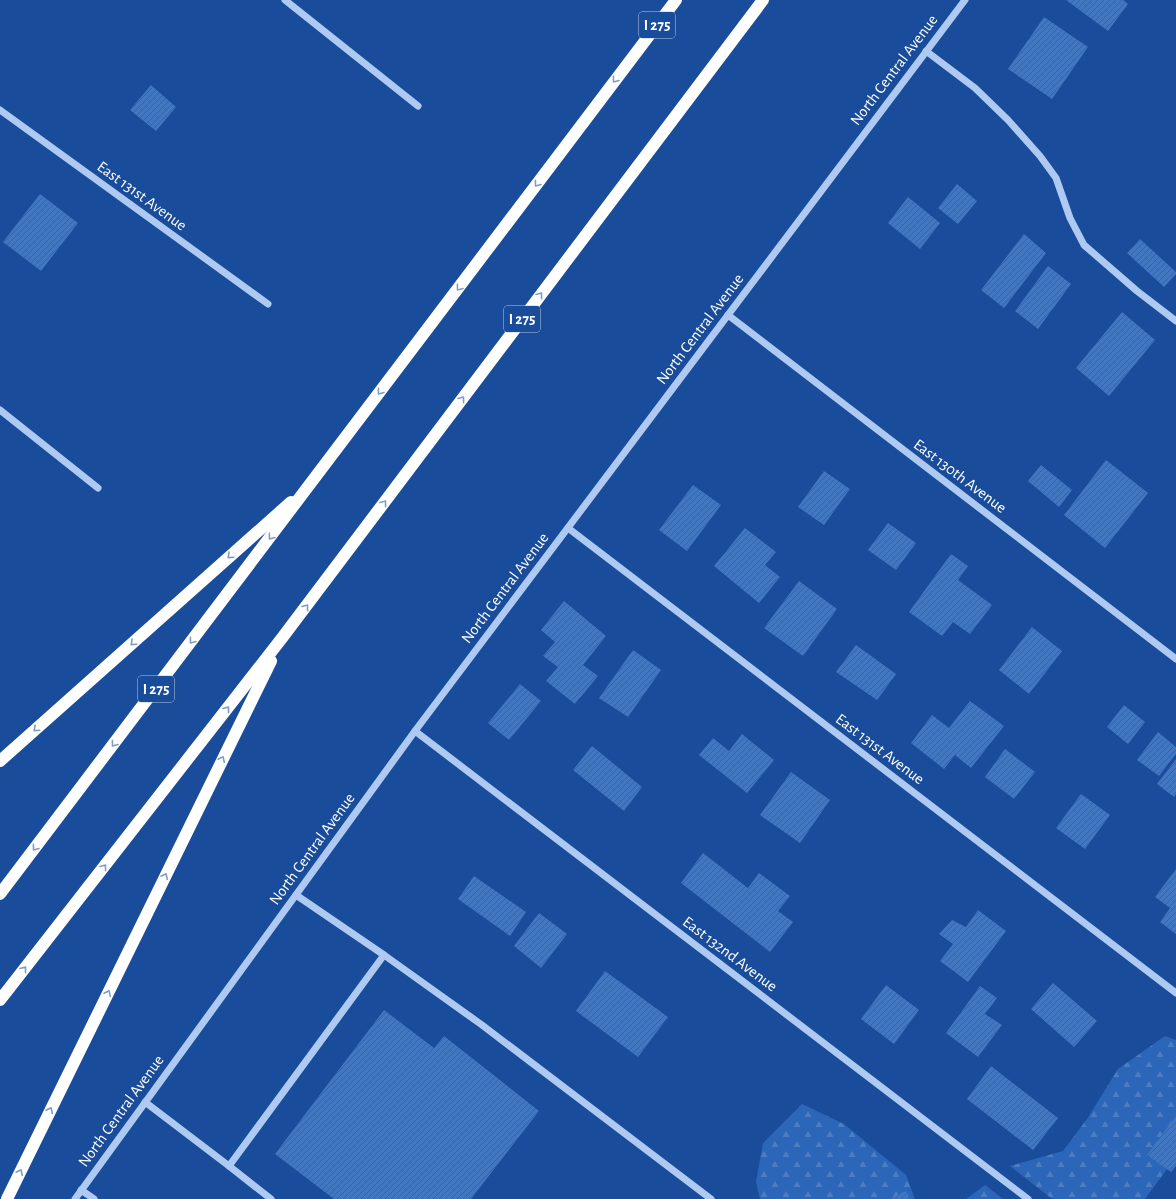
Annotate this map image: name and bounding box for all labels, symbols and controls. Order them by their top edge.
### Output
road number: I 275 [639,12,675,38]
street label: North Central Avenue [847,12,941,128]
one-way arrow [613,76,620,83]
street label: East 131st Avenue [94,158,190,234]
one-way arrow [535,180,542,187]
street label: North Central Avenue [653,271,747,387]
one-way arrow [456,284,463,291]
one-way arrow [535,293,542,300]
road number: I 275 [504,306,540,332]
one-way arrow [378,387,385,394]
one-way arrow [457,397,464,404]
street label: East 130th Avenue [911,436,1009,516]
one-way arrow [379,500,387,507]
street label: North Central Avenue [458,530,552,646]
one-way arrow [268,533,275,540]
one-way arrow [227,551,235,559]
one-way arrow [301,604,308,611]
one-way arrow [190,636,197,643]
one-way arrow [130,638,138,645]
road number: I 275 [138,676,174,702]
one-way arrow [222,706,230,713]
street label: East 131st Avenue [833,711,927,787]
one-way arrow [33,724,40,731]
one-way arrow [111,740,118,747]
one-way arrow [218,756,225,764]
street label: North Central Avenue [266,790,358,908]
one-way arrow [33,843,40,850]
one-way arrow [99,864,106,871]
one-way arrow [160,873,168,880]
street label: East 132nd Avenue [680,913,780,995]
one-way arrow [19,967,26,974]
one-way arrow [103,990,111,997]
street label: North Central Avenue [75,1052,167,1170]
one-way arrow [46,1106,53,1114]
one-way arrow [15,1168,23,1176]

